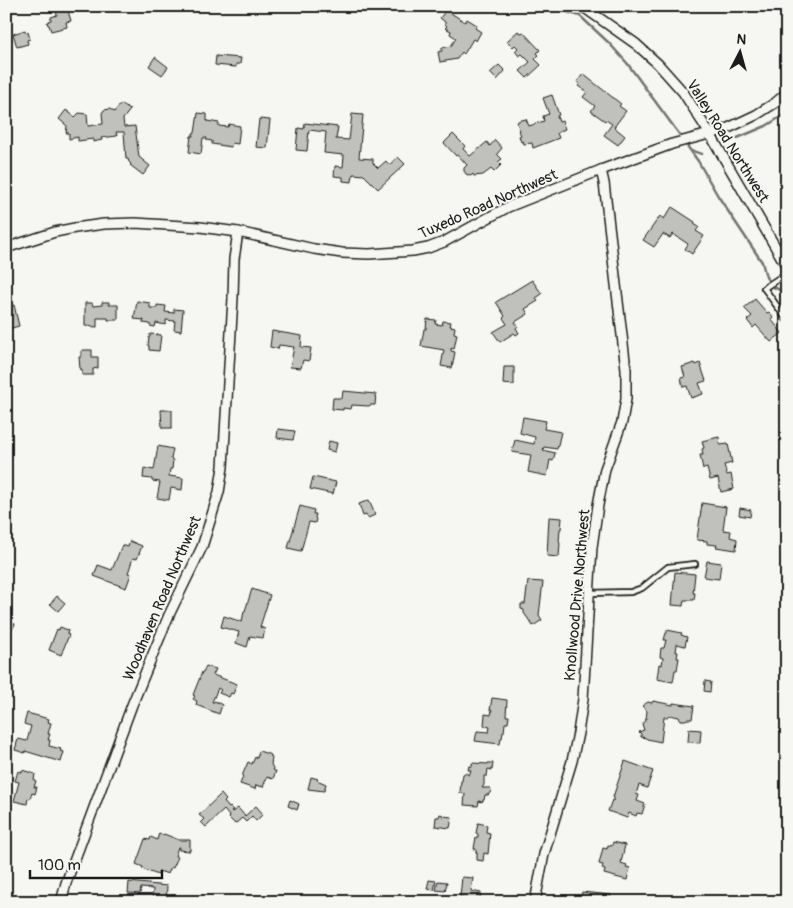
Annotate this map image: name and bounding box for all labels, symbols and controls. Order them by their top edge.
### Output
north arrow [716,28,766,78]
text: N [736,31,747,49]
street label: Valley Road Northwest [682,76,774,207]
street label: Tuxedo Road Northwest [416,165,561,244]
street label: Knollwood Drive Northwest [561,508,595,682]
street label: Woodhaven Road Northwest [119,512,206,683]
scale bar [30,848,162,880]
text: 100 m [38,856,81,875]

